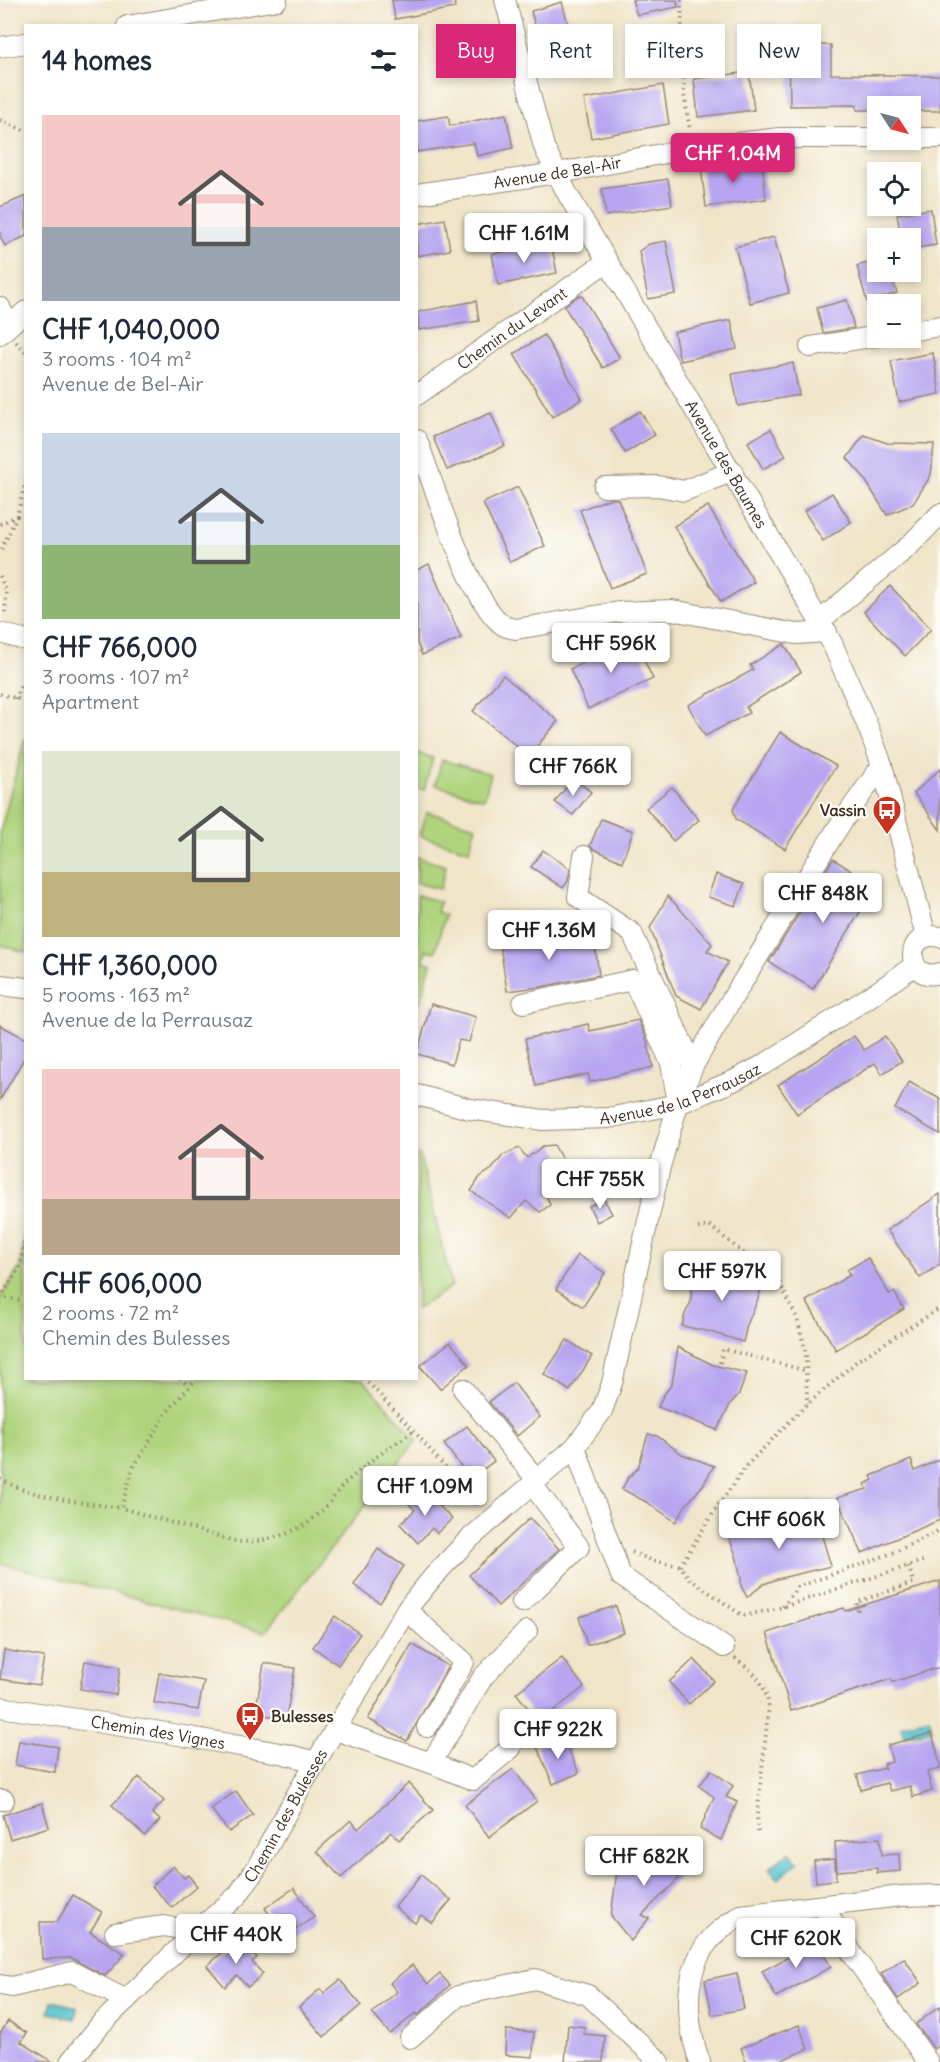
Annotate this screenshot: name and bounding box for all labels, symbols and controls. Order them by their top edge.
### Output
chip: Buy [436,24,516,78]
chip: Rent [528,24,613,78]
chip: Filters [625,24,725,78]
chip: New [737,24,821,78]
text: 14 homes [42,44,152,77]
icon: filters [367,44,400,77]
north arrow [867,96,921,150]
map controls [867,96,921,348]
pin: CHF 1.04M [664,133,802,184]
text: CHF 1.04M [685,140,781,165]
street label: Avenue de Bel-Air [492,152,623,192]
icon: home [167,154,275,262]
button: locate [867,162,921,216]
pin: CHF 1.61M [455,213,593,264]
text: CHF 1.61M [478,220,570,245]
button: + [867,228,921,282]
street label: Chemin du Levant [453,282,571,374]
button: − [867,294,921,348]
text: CHF 1,040,000 [42,313,220,346]
text: 3 rooms · 104 m² [42,346,192,371]
text: Avenue de Bel-Air [42,371,203,396]
street label: Avenue des Baumes [681,396,772,532]
icon: home [167,472,275,580]
pin: CHF 596K [549,623,673,674]
text: CHF 596K [566,630,656,655]
text: CHF 766,000 [42,631,198,664]
text: 3 rooms · 107 m² [42,664,190,689]
text: Apartment [42,689,139,714]
pin: CHF 766K [511,746,635,797]
text: CHF 766K [529,753,617,778]
icon: home [167,790,275,898]
bus stop icon: Vassin [871,794,903,836]
place label: Vassin [820,800,866,820]
pin: CHF 848K [761,873,885,924]
text: CHF 848K [778,880,868,905]
pin: CHF 1.36M [480,910,618,961]
text: CHF 1.36M [502,917,596,942]
text: CHF 1,360,000 [42,949,218,982]
text: 5 rooms · 163 m² [42,982,190,1007]
text: Avenue de la Perrausaz [42,1007,253,1032]
street label: Avenue de la Perrausaz [600,1058,764,1128]
icon: home [167,1108,275,1216]
pin: CHF 755K [538,1159,662,1210]
text: CHF 755K [556,1166,644,1191]
pin: CHF 597K [660,1251,784,1302]
text: CHF 597K [678,1258,766,1283]
text: CHF 606,000 [42,1267,202,1300]
text: 2 rooms · 72 m² [42,1300,179,1325]
text: Chemin des Bulesses [42,1325,230,1350]
pin: CHF 1.09M [356,1466,494,1517]
text: CHF 1.09M [377,1473,473,1498]
pin: CHF 606K [717,1499,841,1550]
text: CHF 606K [733,1506,825,1531]
bus stop icon: Bulesses [234,1700,266,1742]
place label: Bulesses [271,1706,334,1726]
pin: CHF 922K [496,1709,620,1760]
street label: Chemin des Vignes [89,1711,227,1753]
text: CHF 922K [513,1716,603,1741]
street label: Chemin des Bulesses [239,1745,331,1886]
pin: CHF 682K [582,1836,706,1887]
text: CHF 682K [599,1843,689,1868]
pin: CHF 440K [174,1914,298,1965]
pin: CHF 620K [734,1918,858,1969]
text: CHF 440K [190,1921,282,1946]
text: CHF 620K [750,1925,842,1950]

